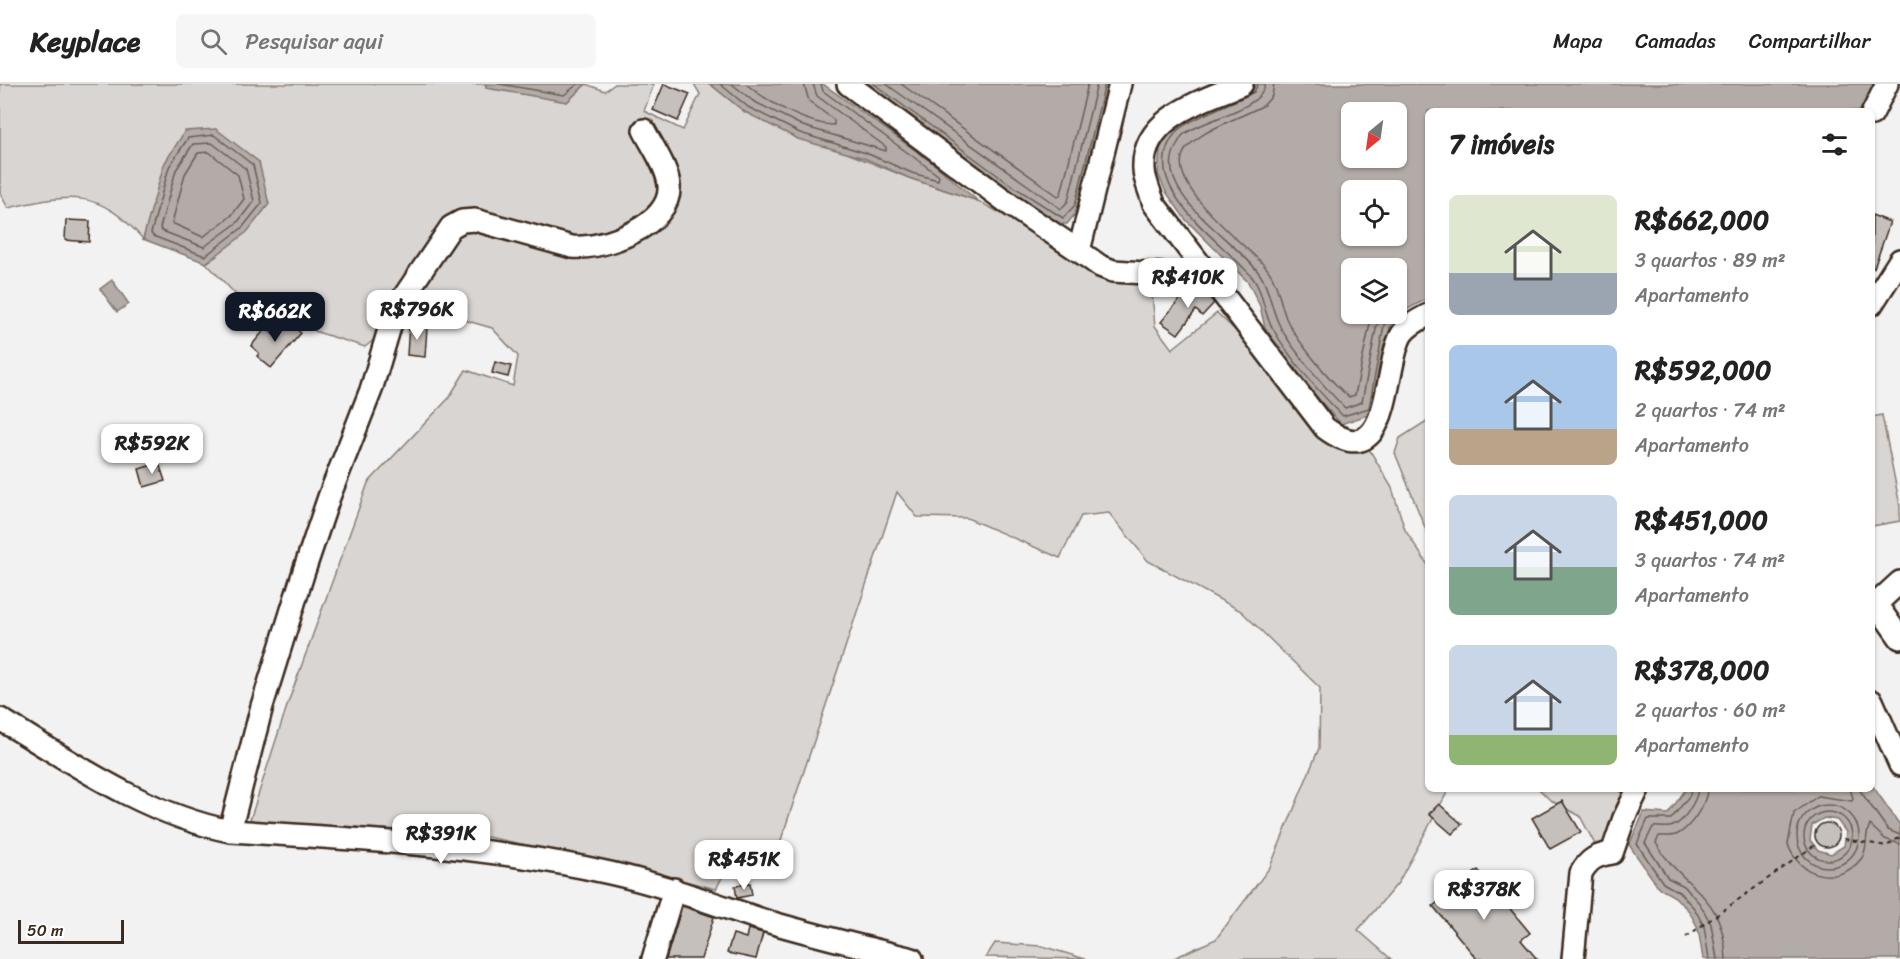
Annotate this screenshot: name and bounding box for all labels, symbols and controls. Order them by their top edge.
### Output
search box [176,14,596,68]
text: Keyplace [30,17,140,66]
text: Pesquisar aqui [245,22,383,61]
text: Mapa [1553,22,1602,60]
text: Camadas [1635,22,1716,60]
text: Compartilhar [1749,22,1870,60]
icon: search [197,25,230,58]
north arrow [1341,102,1407,168]
map controls [1341,102,1407,324]
text: 7 imóveis [1449,121,1554,167]
icon: filters [1818,128,1851,161]
button: locate [1341,180,1407,246]
text: R$662,000 [1635,197,1769,243]
icon: home [1497,219,1569,291]
text: 3 quartos · 89 m² [1635,243,1786,278]
pin: R$410K [1139,258,1237,309]
button: layers [1341,258,1407,324]
text: R$410K [1152,260,1224,295]
text: Apartamento [1635,278,1749,313]
pin: R$796K [368,290,466,341]
pin: R$662K [226,292,324,343]
text: R$796K [381,292,453,327]
text: R$662K [239,294,311,329]
text: R$592,000 [1635,347,1771,393]
icon: home [1497,369,1569,441]
text: 2 quartos · 74 m² [1635,393,1786,428]
pin: R$592K [103,424,201,475]
text: R$592K [115,426,189,461]
text: Apartamento [1635,428,1749,463]
text: R$451,000 [1635,497,1768,543]
icon: home [1497,519,1569,591]
text: 3 quartos · 74 m² [1635,543,1785,578]
text: Apartamento [1635,578,1749,613]
text: R$378,000 [1635,647,1769,693]
icon: home [1497,669,1569,741]
text: 2 quartos · 60 m² [1635,693,1786,728]
text: Apartamento [1635,728,1749,763]
pin: R$391K [392,814,490,865]
text: R$391K [406,816,476,851]
pin: R$451K [695,840,793,891]
text: R$451K [708,842,780,877]
pin: R$378K [1435,870,1533,921]
text: R$378K [1448,872,1520,907]
text: 50 m [27,916,63,945]
scale bar [18,917,124,944]

